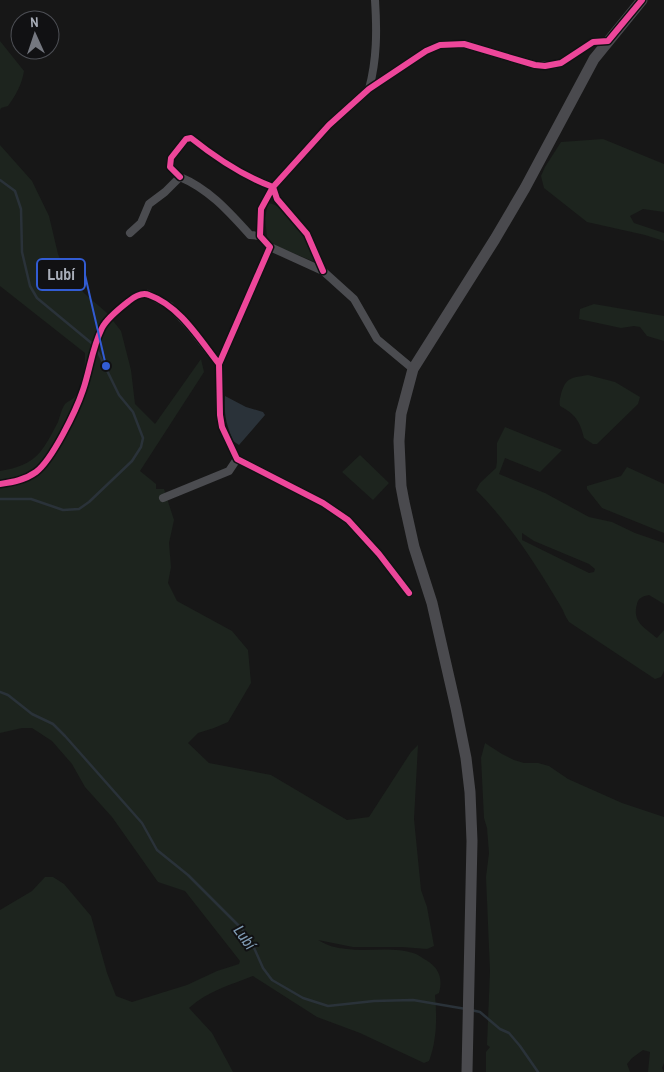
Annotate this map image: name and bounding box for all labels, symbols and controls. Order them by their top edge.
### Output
north arrow [10,10,60,60]
text: N [30,13,39,31]
callout: Lubí [37,259,85,290]
text: Lubí [47,263,76,285]
water label: Lubí [229,920,262,955]

